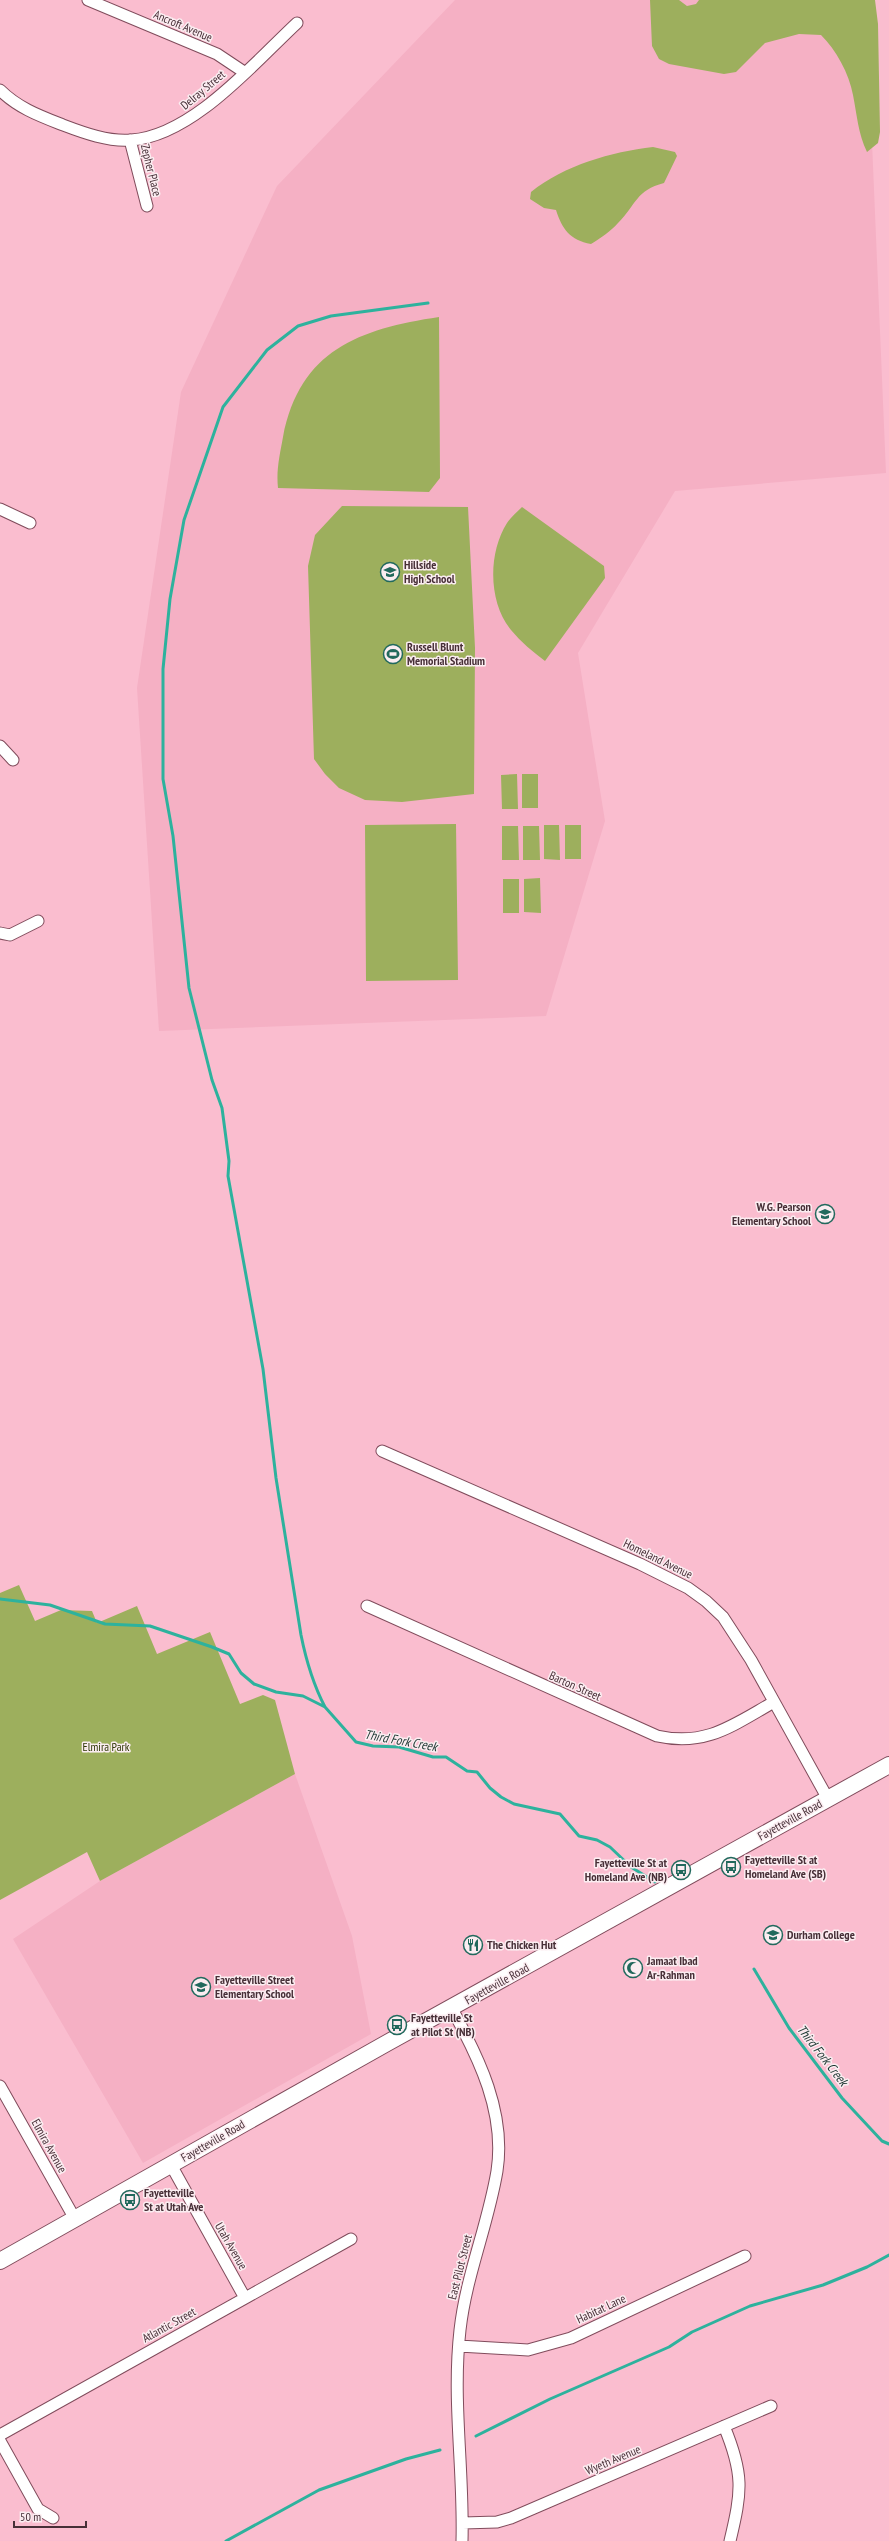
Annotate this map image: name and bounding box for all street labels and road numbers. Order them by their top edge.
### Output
street label: Ancroft Avenue [152,6,215,45]
street label: Delray Street [177,66,229,113]
street label: Zepher Place [138,142,165,197]
street label: Homeland Avenue [621,1535,695,1582]
street label: Barton Street [547,1667,604,1704]
street label: Fayetteville Road [755,1796,825,1843]
street label: Fayetteville Road [462,1960,532,2007]
street label: Elmira Avenue [29,2116,70,2175]
street label: Fayetteville Road [178,2116,247,2165]
street label: Utah Avenue [212,2219,251,2272]
street label: East Pilot Street [444,2232,475,2301]
street label: Habitat Lane [574,2291,628,2327]
street label: Atlantic Street [139,2303,199,2345]
street label: Wyeth Avenue [583,2441,643,2478]

